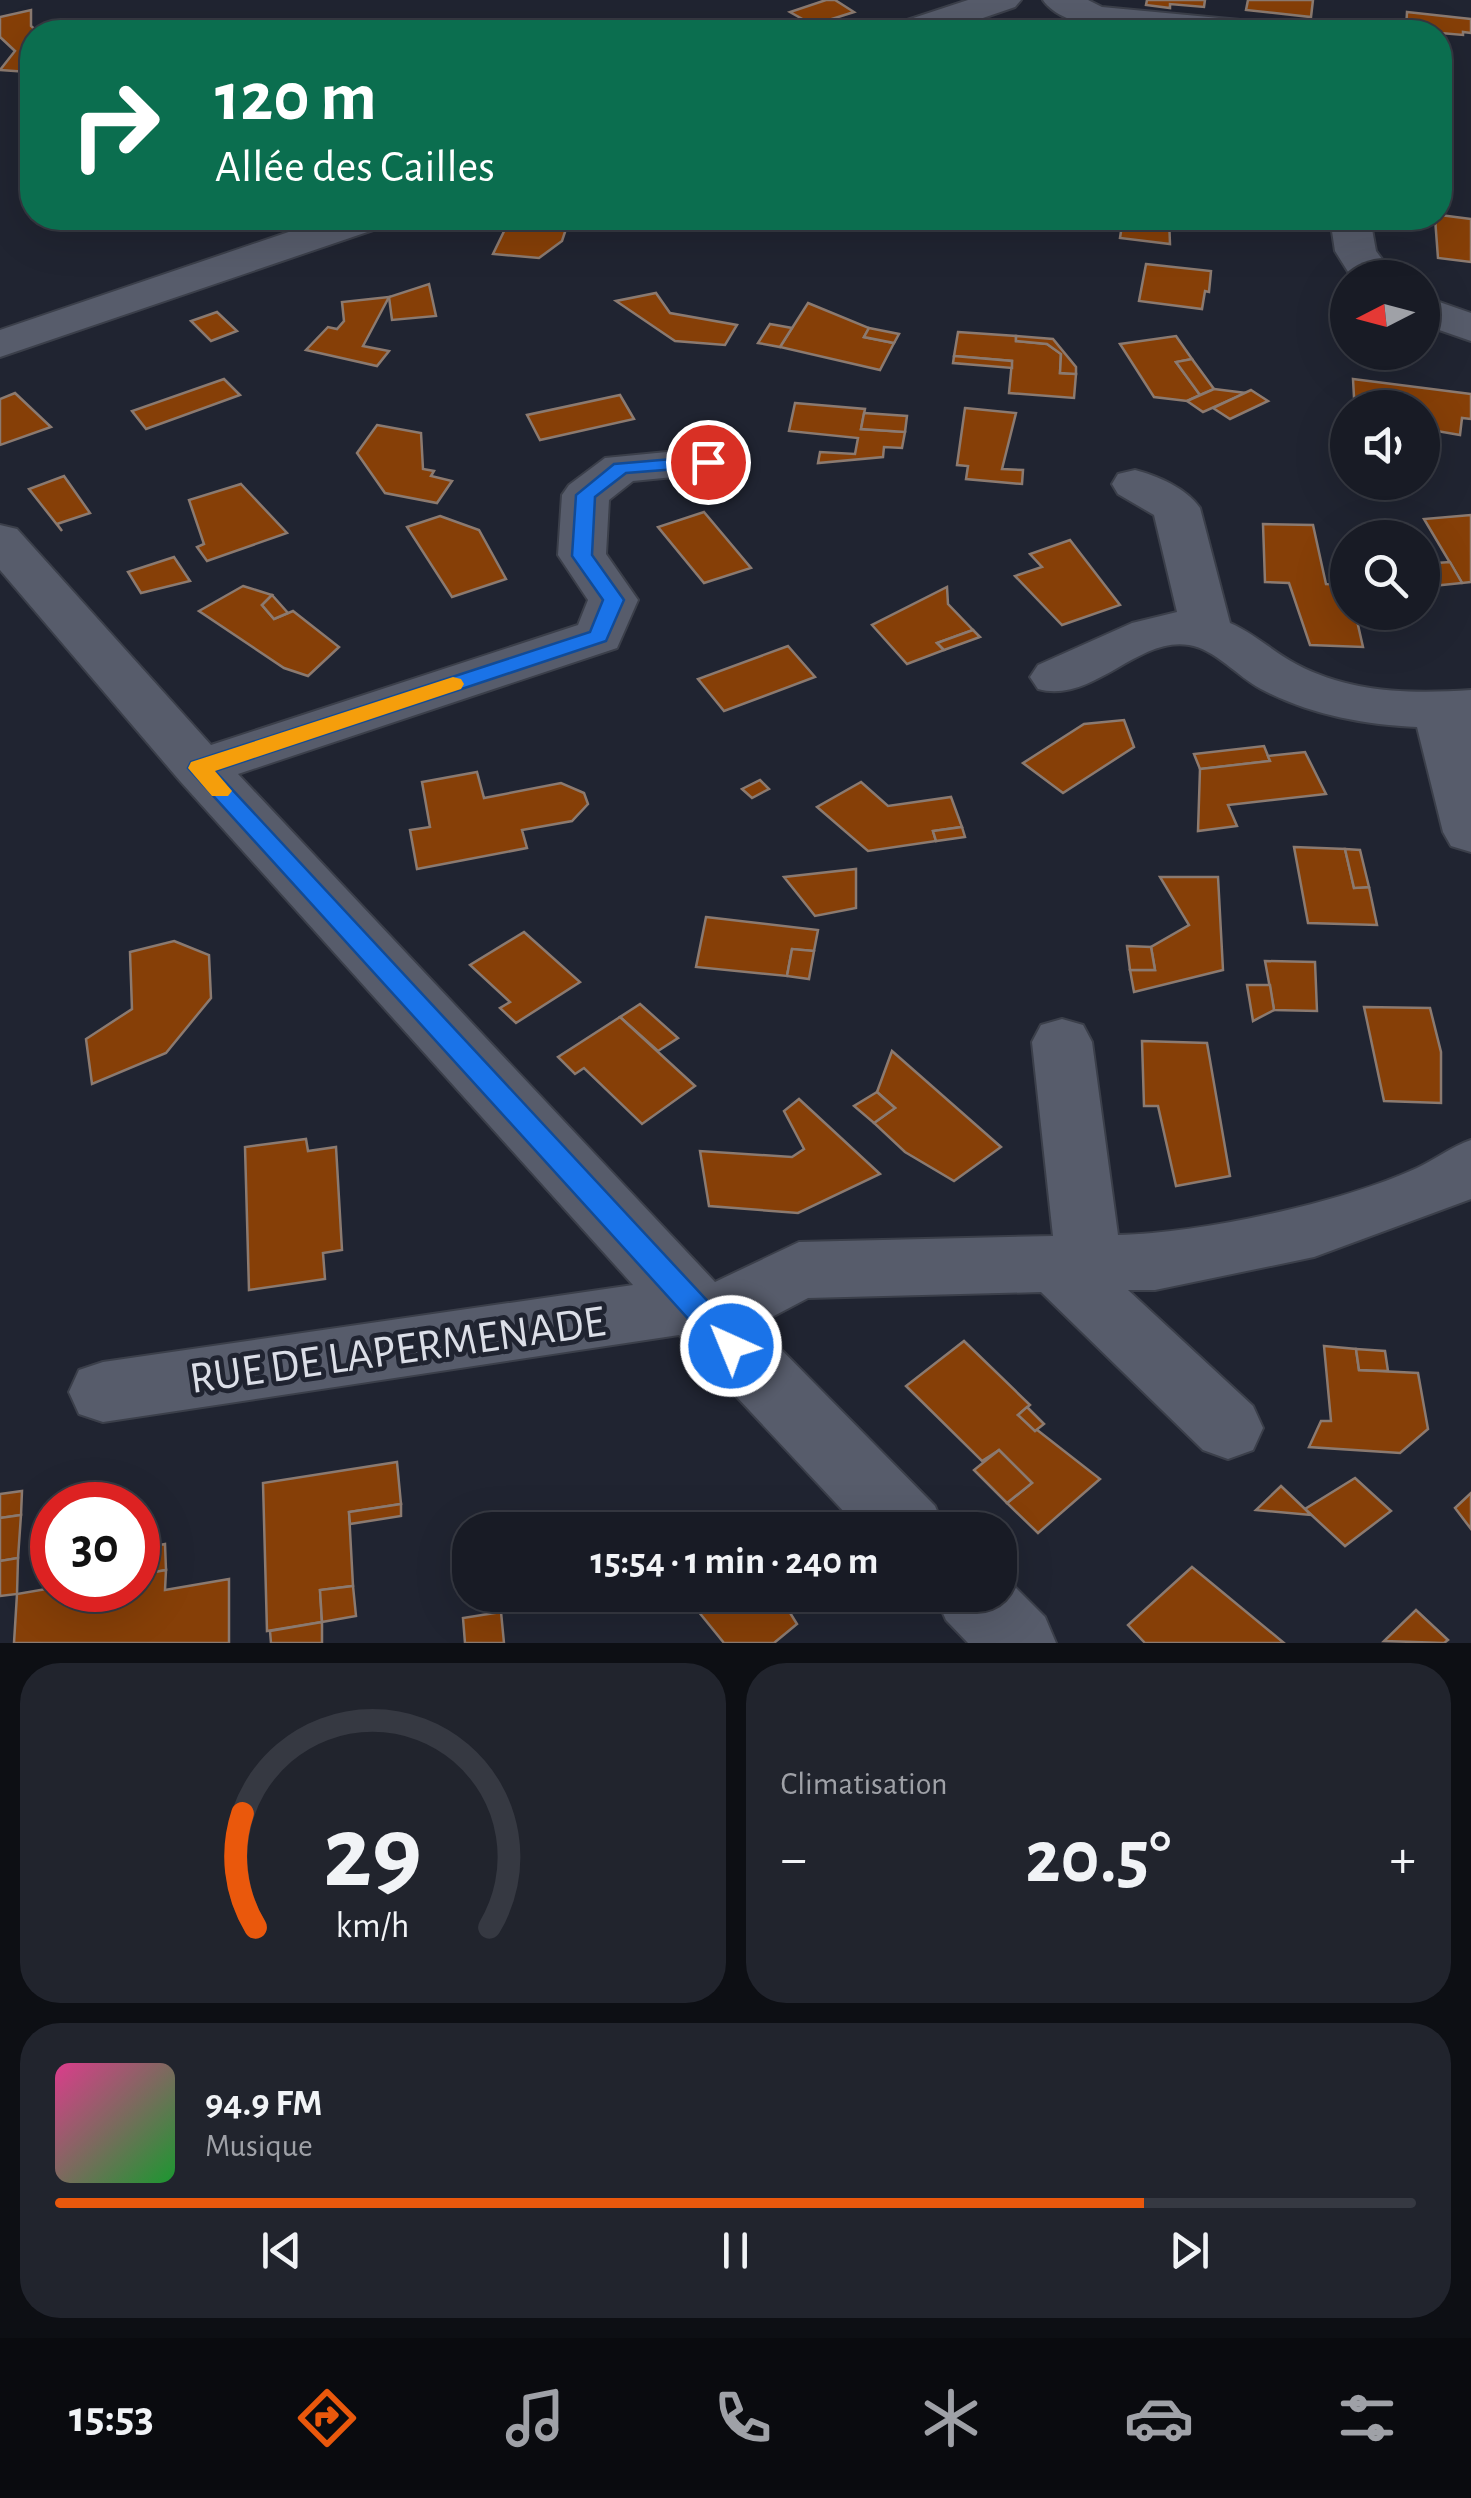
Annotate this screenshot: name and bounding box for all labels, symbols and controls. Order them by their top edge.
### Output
icon: right [50,60,180,190]
text: 120 m [215,63,377,133]
text: Allée des Cailles [215,145,495,190]
north arrow [1330,260,1440,370]
map controls [1330,260,1440,630]
button: sound [1330,390,1440,500]
pin [666,420,751,505]
icon: arrive [681,435,736,490]
button: search [1330,520,1440,630]
position arrow [679,1294,783,1398]
street label: RUE DE LAPERMENADE [187,1299,608,1402]
speed limit sign: 30 [30,1482,160,1612]
text: 15:54 · 1 min · 240 m [590,1543,879,1581]
text: Climatisation [781,1768,948,1800]
text: 29 [323,1802,422,1906]
text: 20.5° [1025,1821,1171,1896]
text: − [781,1832,807,1887]
text: + [1390,1832,1416,1887]
text: km/h [336,1908,410,1944]
text: 94.9 FM [205,2085,323,2123]
text: Musique [205,2130,313,2162]
icon: previous [254,2223,309,2278]
icon: pause [708,2223,763,2278]
icon: next [1162,2223,1217,2278]
icon: directions [292,2383,362,2453]
icon: music [500,2383,570,2453]
icon: phone [708,2383,778,2453]
icon: climate [916,2383,986,2453]
icon: car [1124,2383,1194,2453]
icon: filters [1332,2383,1402,2453]
text: 15:53 [69,2395,154,2440]

